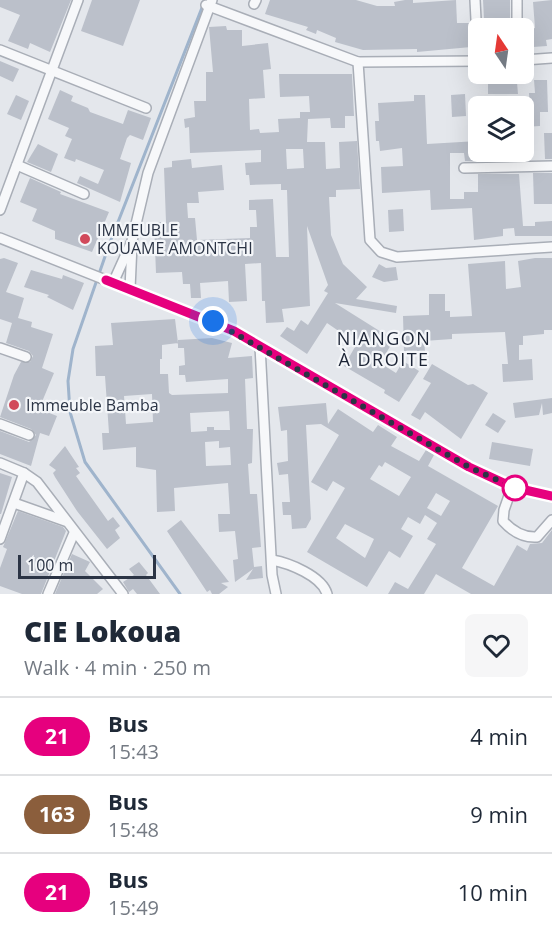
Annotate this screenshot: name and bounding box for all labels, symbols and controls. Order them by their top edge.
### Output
north arrow [468,18,534,84]
map controls [468,18,534,162]
button: layers [468,96,534,162]
place label: IMMEUBLE KOUAME AMONTCHI [97,219,253,259]
marker: IMMEUBLE KOUAME AMONTCHI [78,232,92,246]
your location [198,306,228,336]
district label: NIANGON À DROITE [337,326,431,371]
place label: Immeuble Bamba [26,394,159,416]
marker: Immeuble Bamba [7,398,21,412]
unlabelled marker [502,475,528,501]
scale bar [18,552,156,580]
text: 100 m [27,554,73,576]
text: CIE Lokoua [24,612,181,650]
button: heart [465,614,528,677]
text: Walk · 4 min · 250 m [24,654,211,681]
text: Bus [108,708,148,738]
text: 4 min [470,721,528,751]
text: 21 [45,722,69,750]
text: 15:43 [108,738,159,765]
text: Bus [108,786,148,816]
text: 9 min [470,799,528,829]
text: 163 [39,800,75,828]
text: 15:48 [108,816,159,843]
text: Bus [108,864,148,894]
text: 10 min [458,877,528,907]
text: 21 [45,878,69,906]
text: 15:49 [108,894,159,921]

